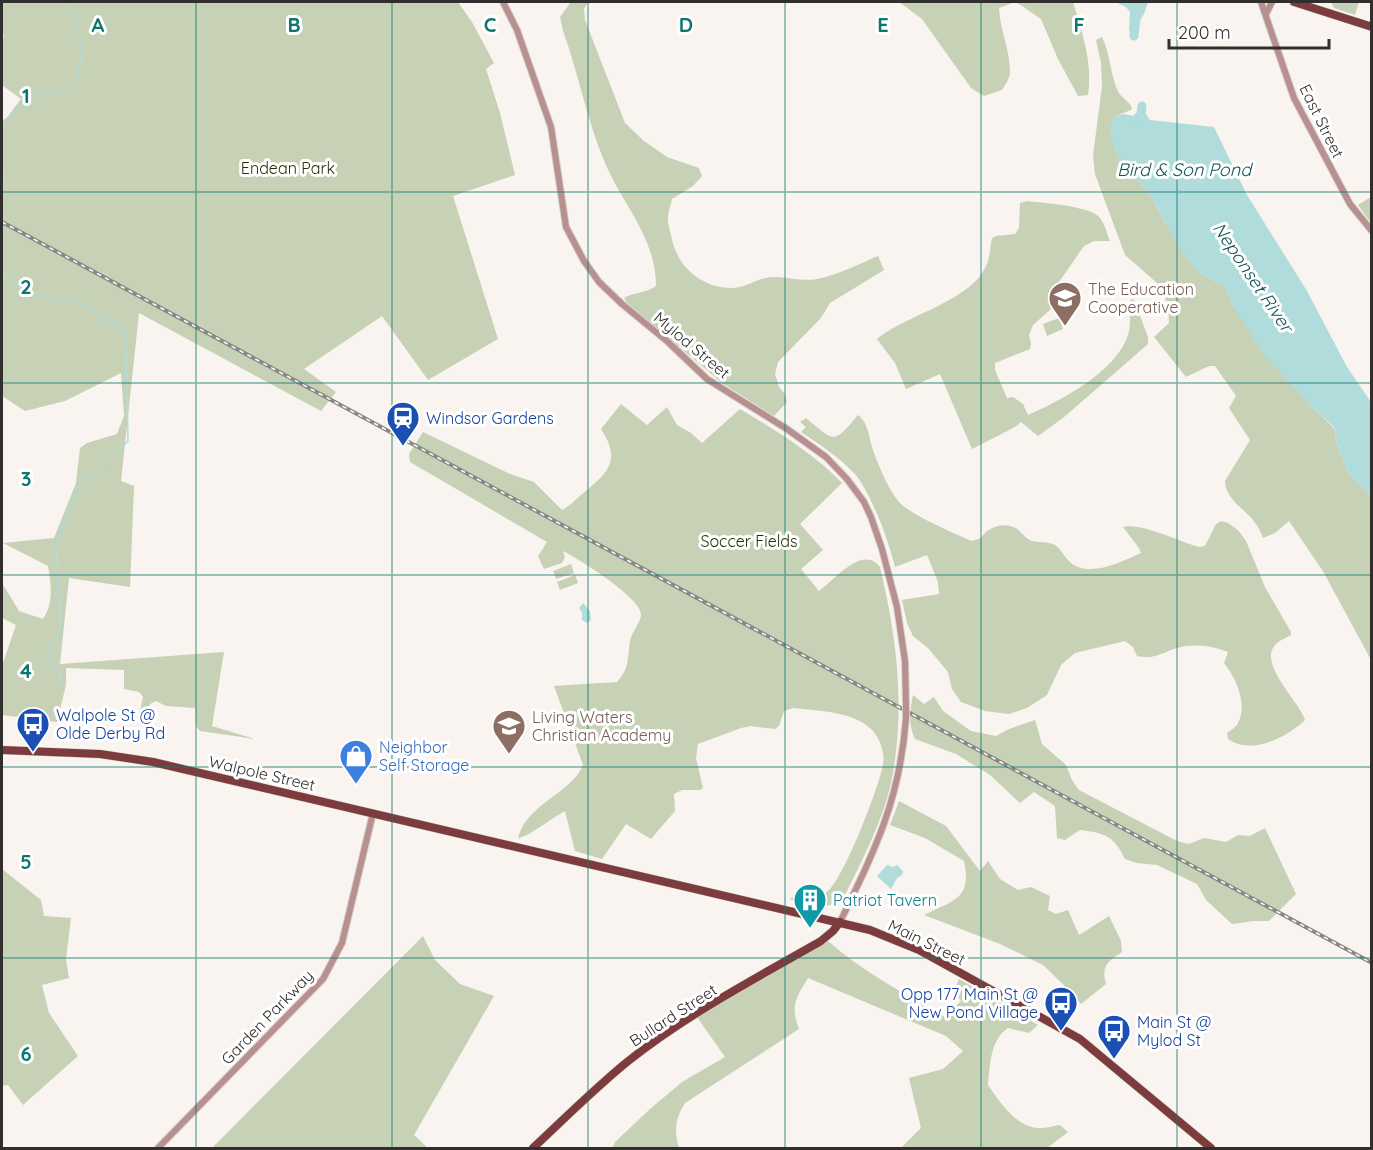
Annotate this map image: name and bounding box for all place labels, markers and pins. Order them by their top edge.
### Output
place label: The Education Cooperative [1088,279,1194,317]
school or university icon: The Education Cooperative [1047,280,1083,327]
station icon: Windsor Gardens [385,400,421,447]
place label: Windsor Gardens [426,408,554,428]
place label: Walpole St @ Olde Derby Rd [56,705,165,743]
bus stop icon: Walpole St @ Olde Derby Rd [15,706,51,753]
place label: Living Waters Christian Academy [532,707,671,745]
school or university icon: Living Waters Christian Academy [491,708,527,755]
place label: Neighbor Self Storage [379,737,469,775]
shop icon: Neighbor Self Storage [338,738,374,785]
building icon: Patriot Tavern [792,882,828,929]
place label: Patriot Tavern [833,890,937,910]
place label: Opp 177 Main St @ New Pond Village [901,984,1038,1022]
bus stop icon: Opp 177 Main St @ New Pond Village [1043,985,1079,1032]
place label: Main St @ Mylod St [1137,1012,1211,1050]
bus stop icon: Main St @ Mylod St [1096,1013,1132,1060]

